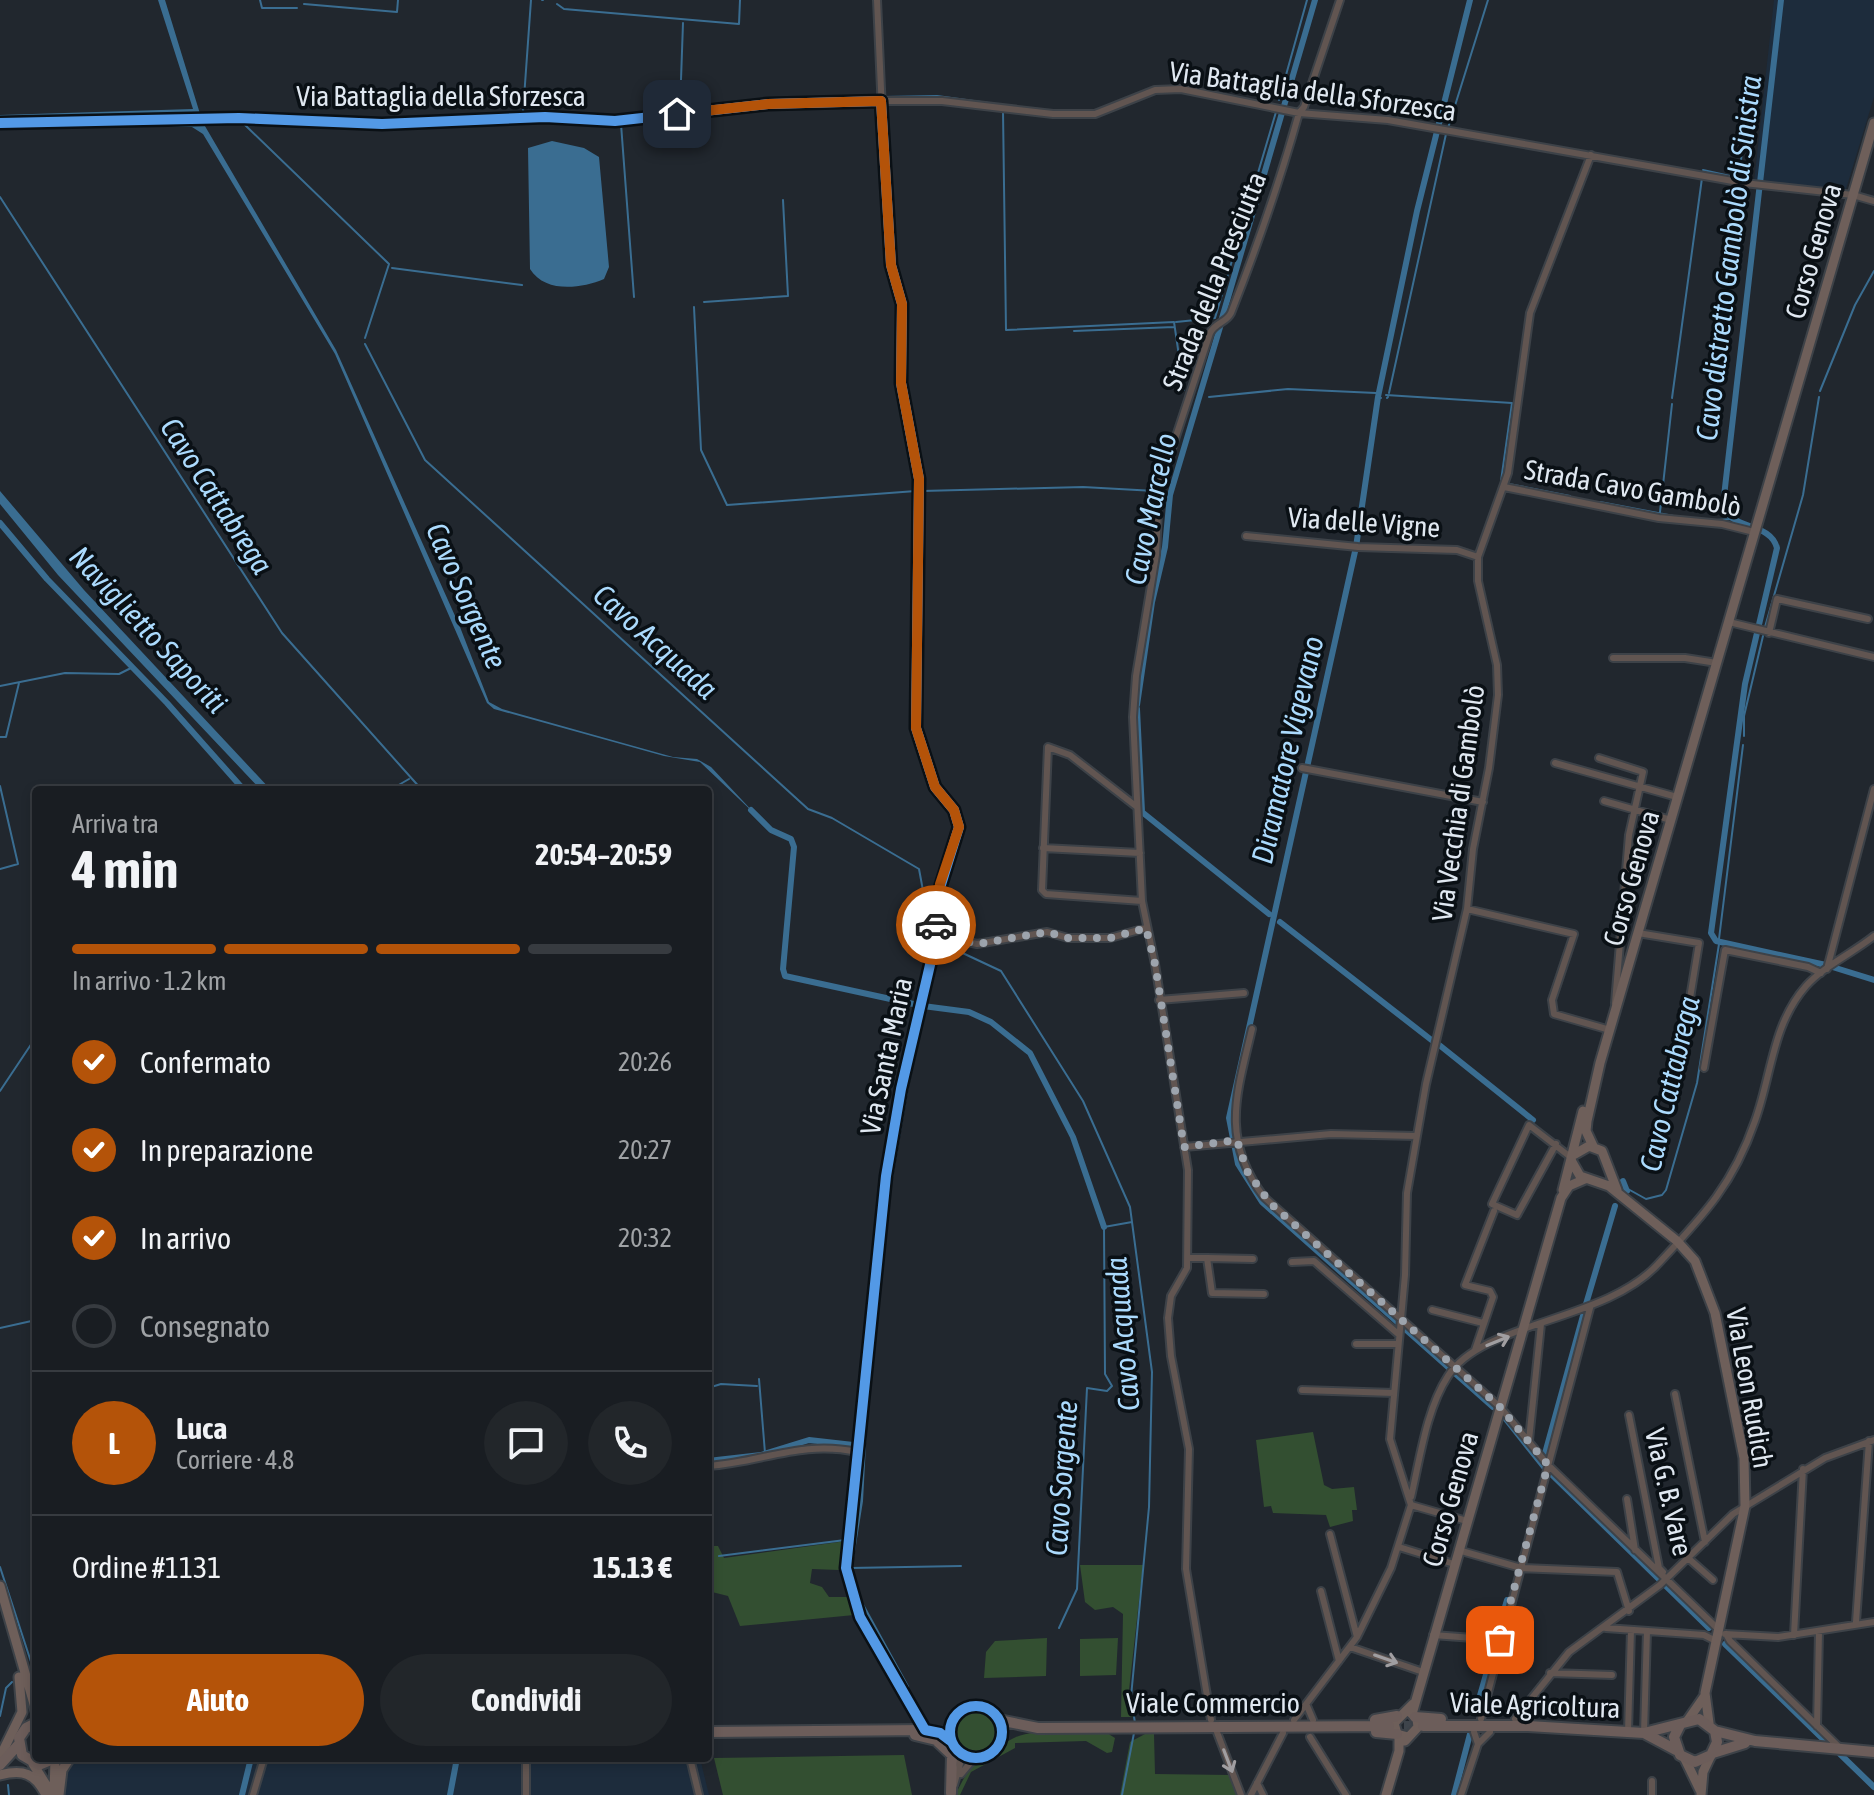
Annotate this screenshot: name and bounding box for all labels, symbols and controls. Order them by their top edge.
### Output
street label: Via Battaglia della Sforzesca [1167,55,1459,127]
water label: Cavo distretto Gambolò di Sinistra [1689,73,1767,442]
street label: Via Battaglia della Sforzesca [296,80,586,112]
pin [643,80,711,148]
icon: home [655,92,699,136]
street label: Strada della Presciutta [1156,167,1272,395]
street label: Corso Genova [1778,180,1848,322]
water label: Cavo Cattabrega [154,411,280,580]
water label: Cavo Marcello [1117,430,1183,588]
street label: Strada Cavo Gambolò [1522,453,1744,523]
street label: Via delle Vigne [1287,501,1441,543]
water label: Cavo Sorgente [420,517,514,674]
water label: Naviglietto Saporiti [63,539,234,720]
water label: Cavo Acquada [587,577,724,706]
water label: Diramatore Vigevano [1244,633,1330,867]
street label: Via Vecchia di Gambolò [1426,683,1490,923]
street label: Corso Genova [1596,807,1666,949]
text: Arriva tra [72,809,159,839]
text: 20:54–20:59 [535,837,672,871]
text: 4 min [72,839,178,899]
courier [896,885,976,965]
icon: car [914,903,958,947]
text: In arrivo · 1.2 km [72,966,226,996]
street label: Via Santa Maria [854,975,918,1137]
water label: Cavo Cattabrega [1632,993,1706,1175]
icon: check [72,1040,116,1084]
text: Confermato [140,1045,271,1079]
text: 20:26 [618,1047,672,1077]
icon: check [72,1128,116,1172]
text: In preparazione [140,1133,313,1167]
text: 20:27 [618,1135,672,1165]
icon: check [72,1216,116,1260]
text: In arrivo [140,1221,231,1255]
text: 20:32 [618,1223,672,1253]
water label: Cavo Acquada [1098,1256,1146,1412]
street label: Via Leon Rudich [1720,1305,1780,1471]
text: Consegnato [140,1309,270,1343]
one-way arrow [1485,1333,1510,1347]
water label: Cavo Sorgente [1039,1399,1083,1557]
button: chat [484,1401,568,1485]
button: phone [588,1401,672,1485]
text: Luca [176,1411,227,1445]
street label: Via G. B. Vare [1639,1425,1699,1559]
text: L [108,1426,120,1460]
street label: Corso Genova [1415,1428,1485,1570]
text: Corriere · 4.8 [176,1445,294,1475]
text: Ordine #1131 [72,1550,221,1584]
text: 15.13 € [593,1550,672,1584]
pin [1466,1606,1534,1674]
icon: bag [1478,1618,1522,1662]
one-way arrow [1374,1653,1399,1668]
button: Aiuto [72,1654,364,1746]
button: Condividi [380,1654,672,1746]
street label: Viale Agricoltura [1449,1686,1621,1724]
street label: Viale Commercio [1126,1687,1300,1719]
one-way arrow [1222,1748,1236,1773]

